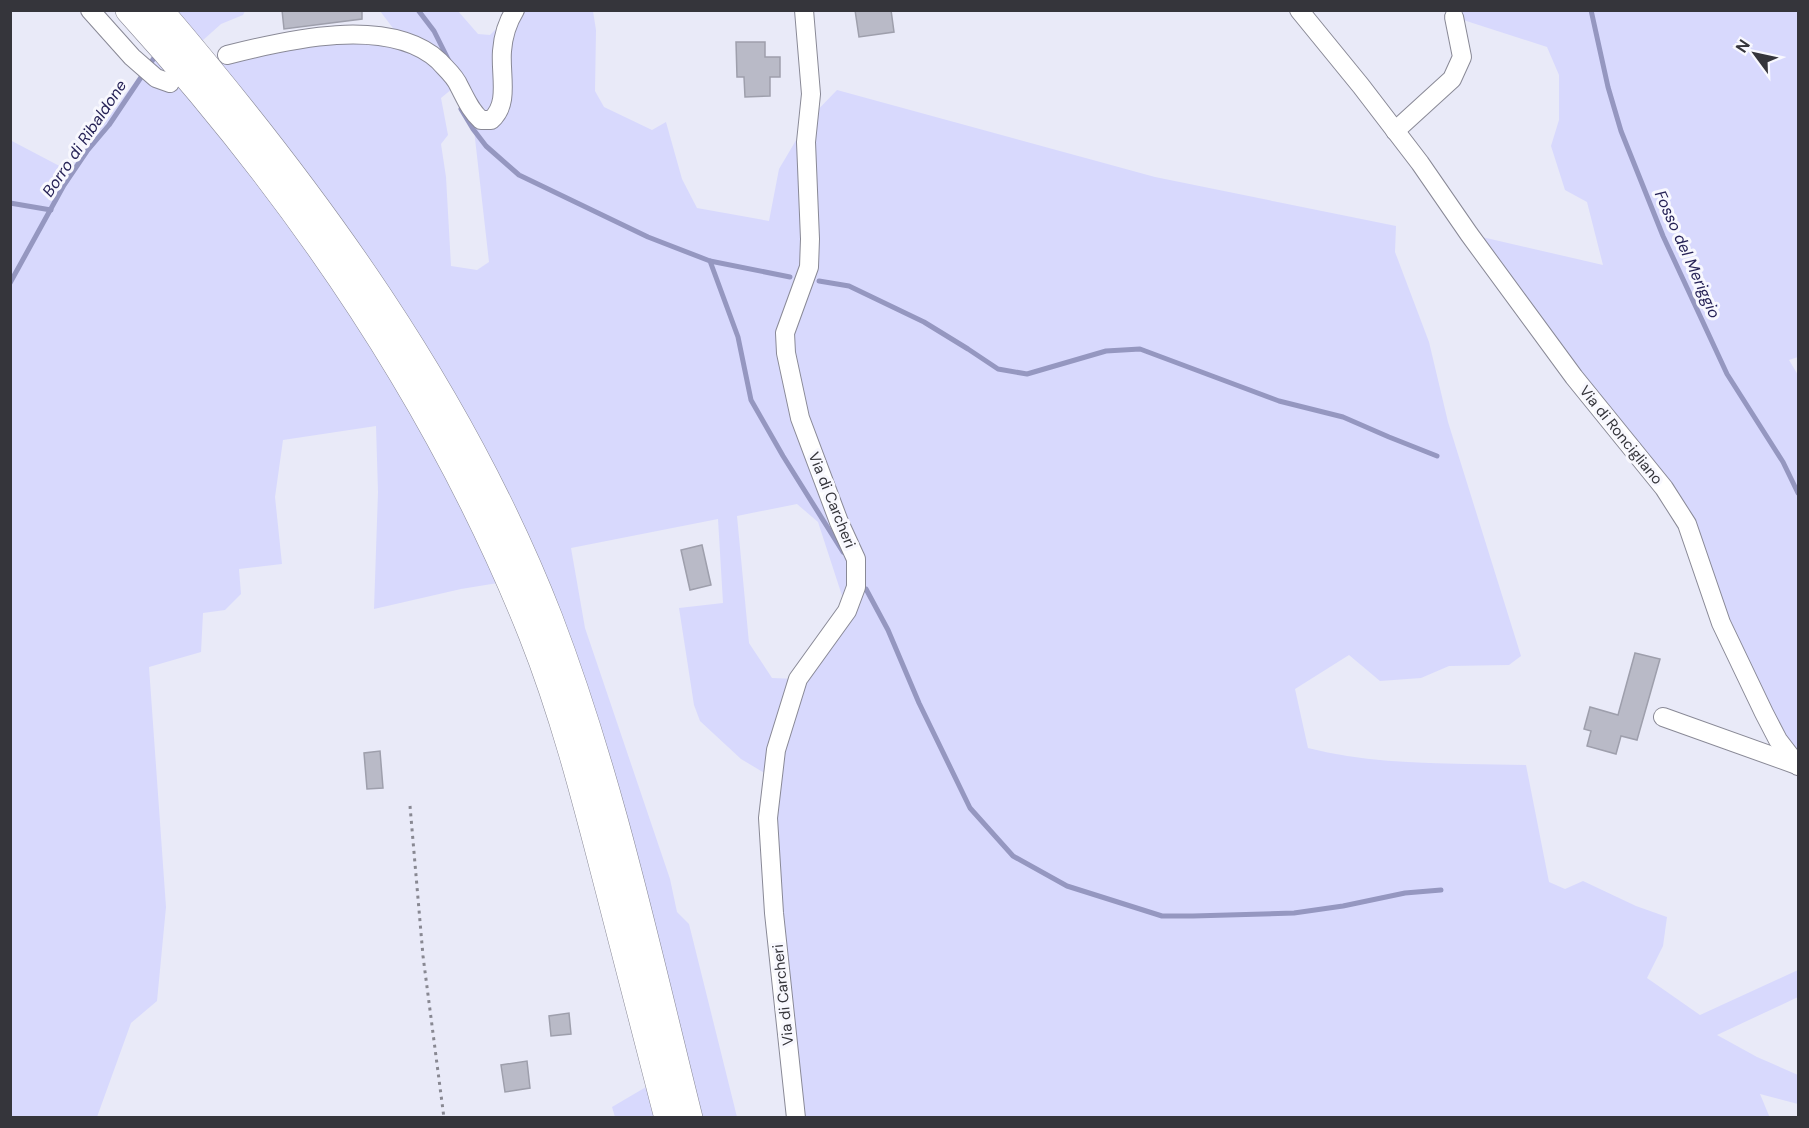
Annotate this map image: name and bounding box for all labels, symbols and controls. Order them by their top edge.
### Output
north arrow [1725,24,1785,84]
text: N [1731,35,1755,57]
water label: Borro di Ribaldone [38,76,131,201]
water label: Fosso del Meriggio [1650,187,1725,322]
street label: Via di Roncigliano [1575,381,1667,489]
street label: Via di Carcheri [804,449,860,551]
street label: Via di Carcheri [768,943,798,1047]

